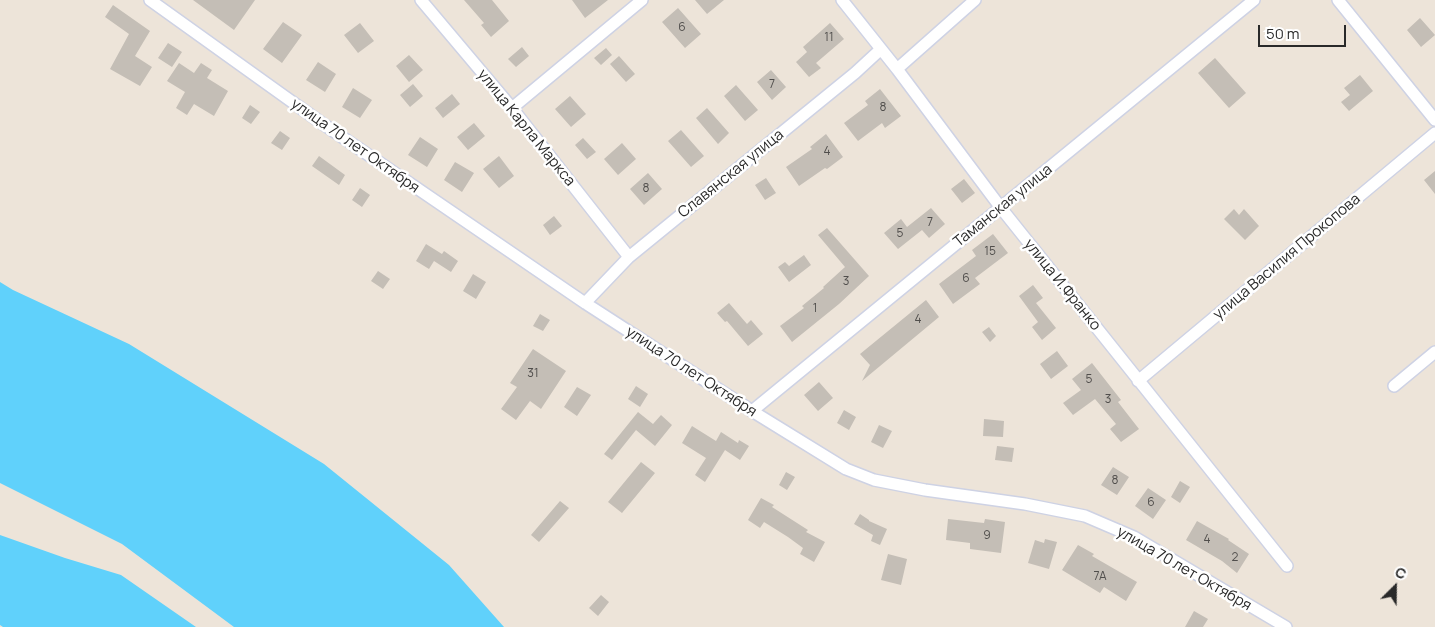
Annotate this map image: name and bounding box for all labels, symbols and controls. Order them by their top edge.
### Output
scale bar [1260,15,1348,47]
house number: 6 [678,21,686,35]
text: 50 m [1266,23,1300,44]
house number: 11 [824,31,834,45]
street label: улица Карла Маркса [473,66,579,190]
house number: 7 [769,78,775,92]
street label: улица 70 лет Октября [287,95,423,197]
house number: 8 [880,101,886,115]
street label: Славянская улица [675,126,787,222]
house number: 4 [823,145,831,159]
street label: Таманская улица [950,161,1056,251]
house number: 8 [643,182,649,196]
street label: улица Василия Прокопова [1210,190,1364,324]
house number: 7 [927,216,933,230]
house number: 5 [897,227,903,241]
street label: улица И.Франко [1020,236,1104,334]
house number: 15 [984,245,996,259]
house number: 6 [962,272,970,286]
house number: 3 [843,275,849,289]
house number: 1 [813,302,817,316]
house number: 4 [914,313,922,327]
street label: улица 70 лет Октября [622,323,760,421]
house number: 31 [527,367,539,381]
house number: 5 [1086,373,1092,387]
house number: 3 [1105,393,1111,407]
house number: 8 [1112,474,1118,488]
house number: 6 [1147,496,1155,510]
street label: улица 70 лет Октября [1113,523,1255,615]
house number: 9 [983,529,991,543]
house number: 4 [1203,533,1211,547]
house number: 2 [1232,551,1238,565]
north arrow [1370,562,1420,612]
text: С [1393,562,1410,583]
house number: 7А [1093,570,1107,584]

